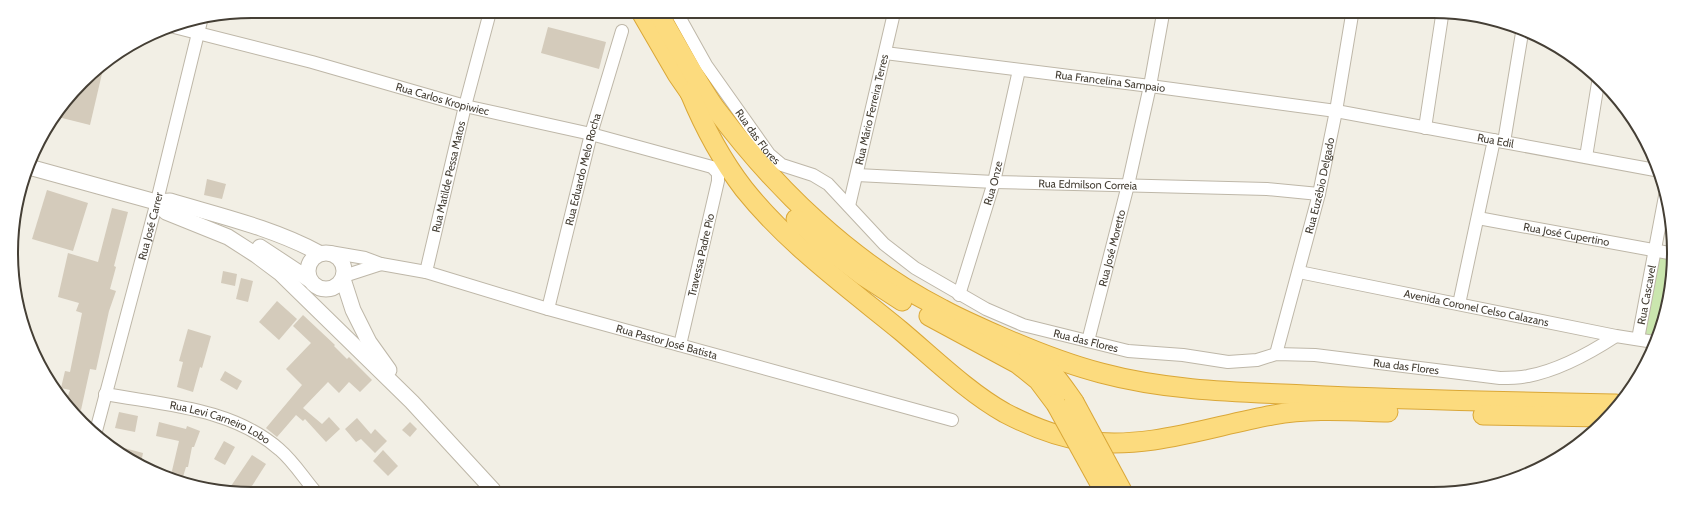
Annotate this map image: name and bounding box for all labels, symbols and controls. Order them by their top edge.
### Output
street label: Rua Mário Ferreira Terres [852,52,891,166]
street label: Rua Francelina Sampaio [1054,67,1166,95]
street label: Rua Carlos Kropiwiec [394,79,491,118]
street label: Rua das Flores [732,106,783,168]
street label: Rua Eduardo Melo Rocha [562,111,604,227]
street label: Rua Matilde Pessa Matos [429,119,468,234]
street label: Rua Edil [1476,130,1515,151]
street label: Rua Euzébio Delgado [1302,136,1337,235]
street label: Rua Onze [980,159,1006,207]
street label: Rua Edmilson Correia [1038,176,1138,193]
street label: Rua José Carrer [135,190,166,261]
street label: Rua José Moretto [1095,208,1128,288]
street label: Travessa Padre Pio [685,212,717,298]
street label: Rua José Cupertino [1522,219,1611,249]
street label: Rua Cascavel [1634,263,1659,326]
street label: Avenida Coronel Celso Calazans [1403,286,1551,329]
street label: Rua Pastor José Batista [615,321,720,362]
street label: Rua das Flores [1052,326,1120,355]
street label: Rua das Flores [1372,355,1440,377]
street label: Rua Levi Carneiro Lobo [169,398,273,447]

